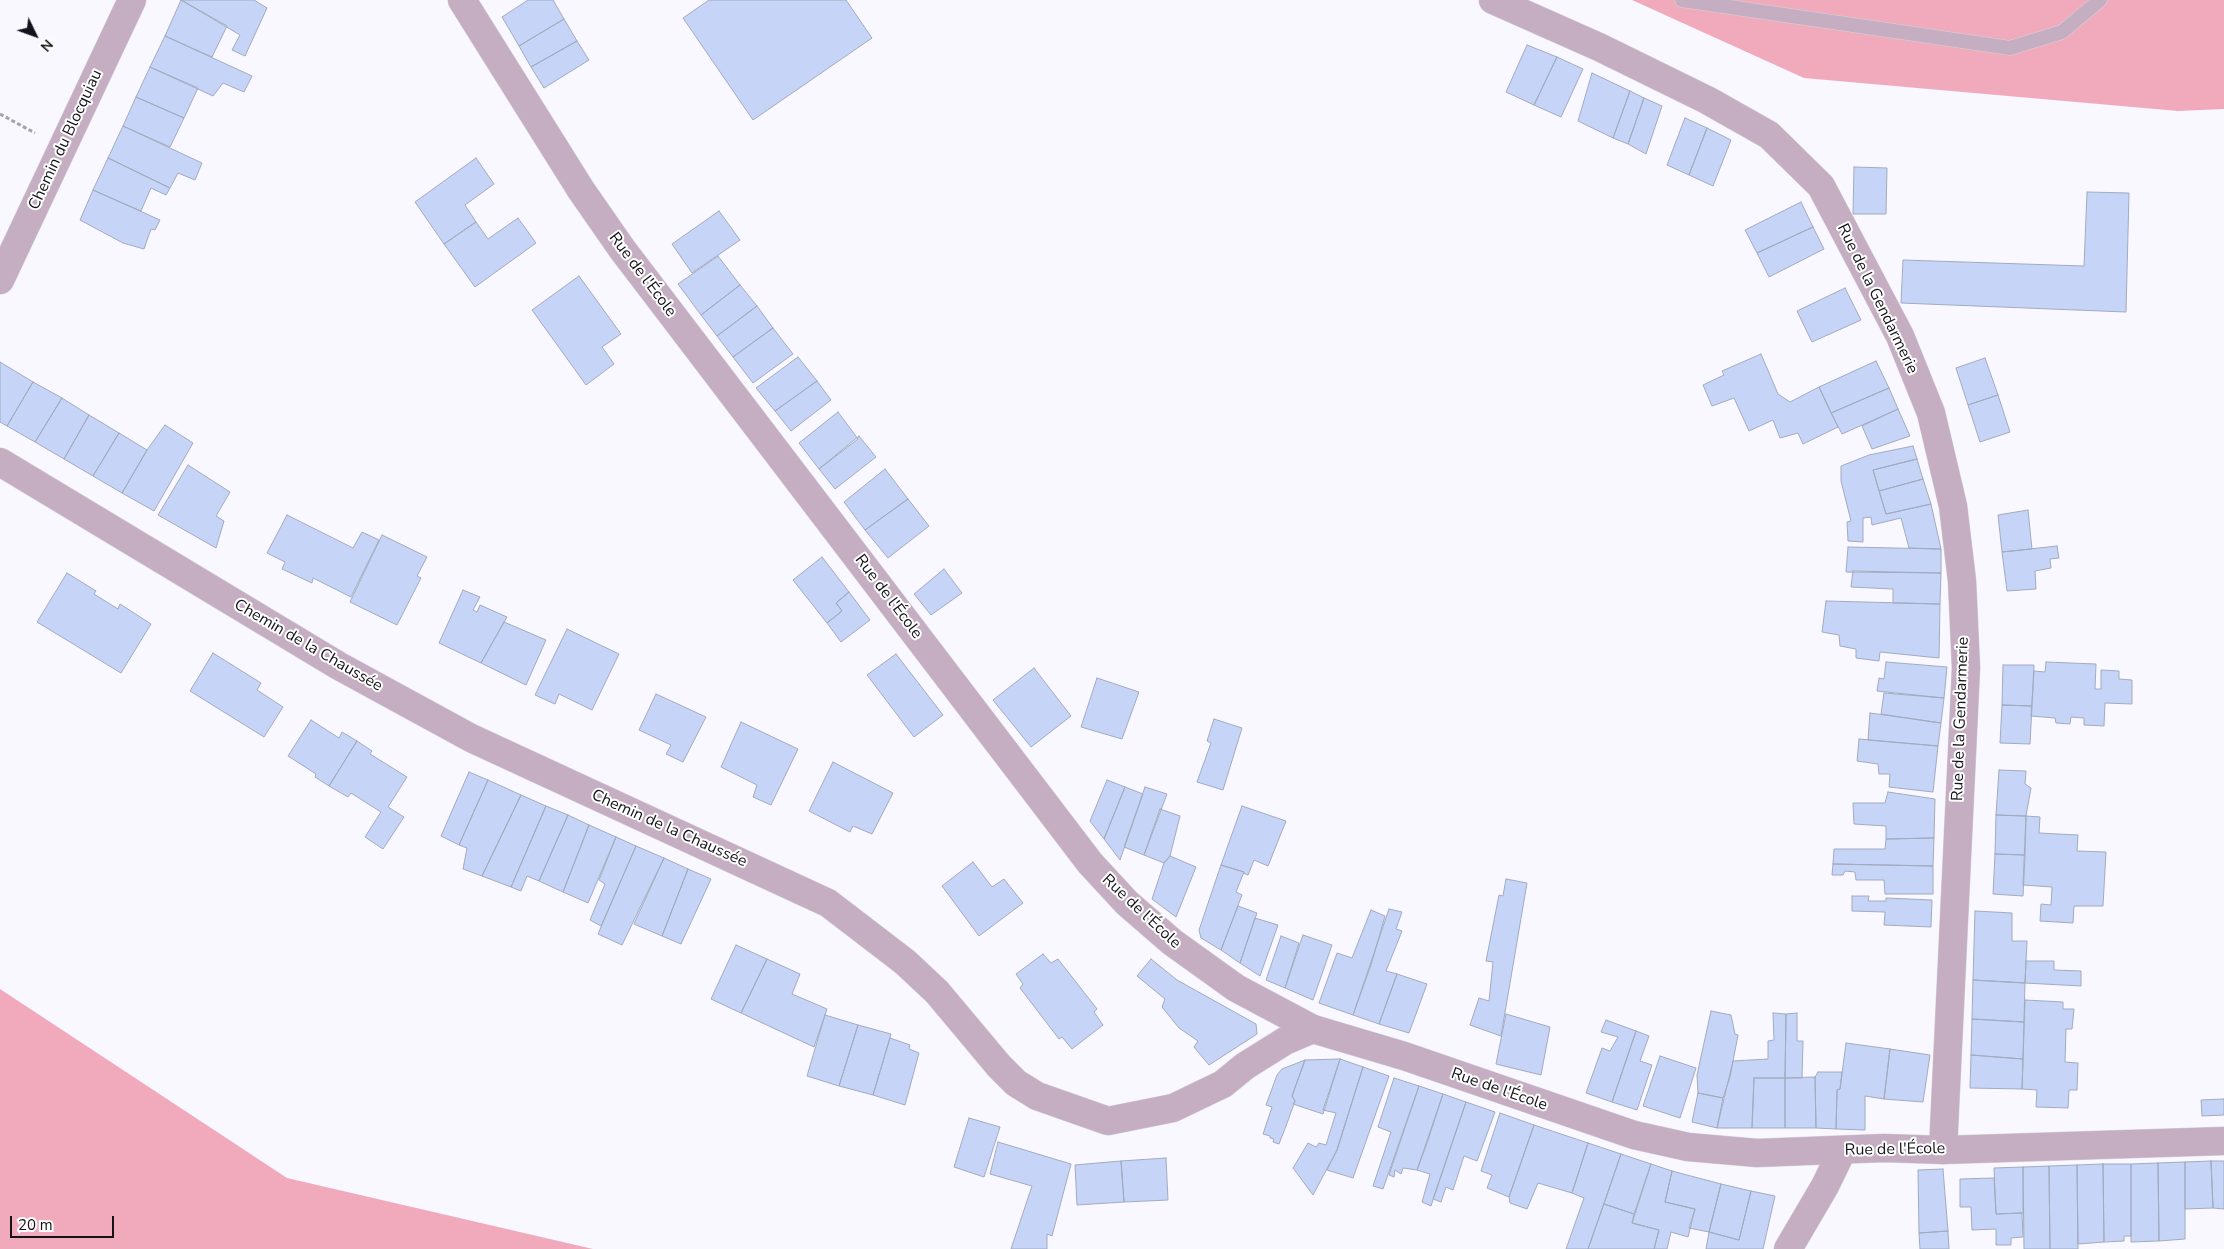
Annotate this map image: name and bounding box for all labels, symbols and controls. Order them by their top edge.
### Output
north arrow [10,10,60,60]
text: N [36,35,57,56]
street label: Chemin du Blocquiau [25,67,107,213]
street label: Rue de la Gendarmerie [1832,221,1922,377]
street label: Rue de l'École [604,229,680,321]
street label: Rue de l'École [850,551,926,643]
street label: Chemin de la Chaussée [230,596,386,696]
street label: Rue de la Gendarmerie [1949,636,1973,802]
street label: Chemin de la Chaussée [588,786,750,872]
street label: Rue de l'École [1098,871,1184,953]
street label: Rue de l'École [1448,1065,1550,1115]
street label: Rue de l'École [1845,1140,1945,1160]
scale bar [12,1206,116,1238]
text: 20 m [18,1215,53,1235]

